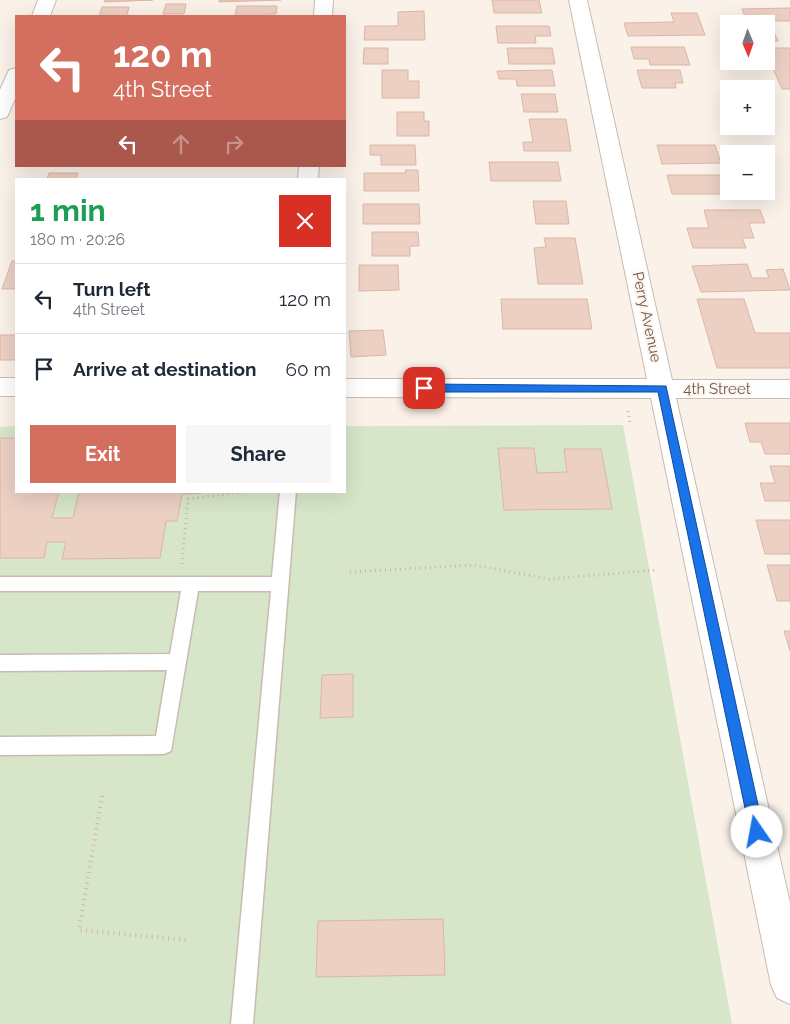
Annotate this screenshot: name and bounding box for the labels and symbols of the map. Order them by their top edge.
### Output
north arrow [720,15,775,70]
street label: Perry Avenue [629,270,665,364]
pin [403,367,445,409]
street label: 4th Street [683,380,751,398]
position arrow [730,805,782,857]

